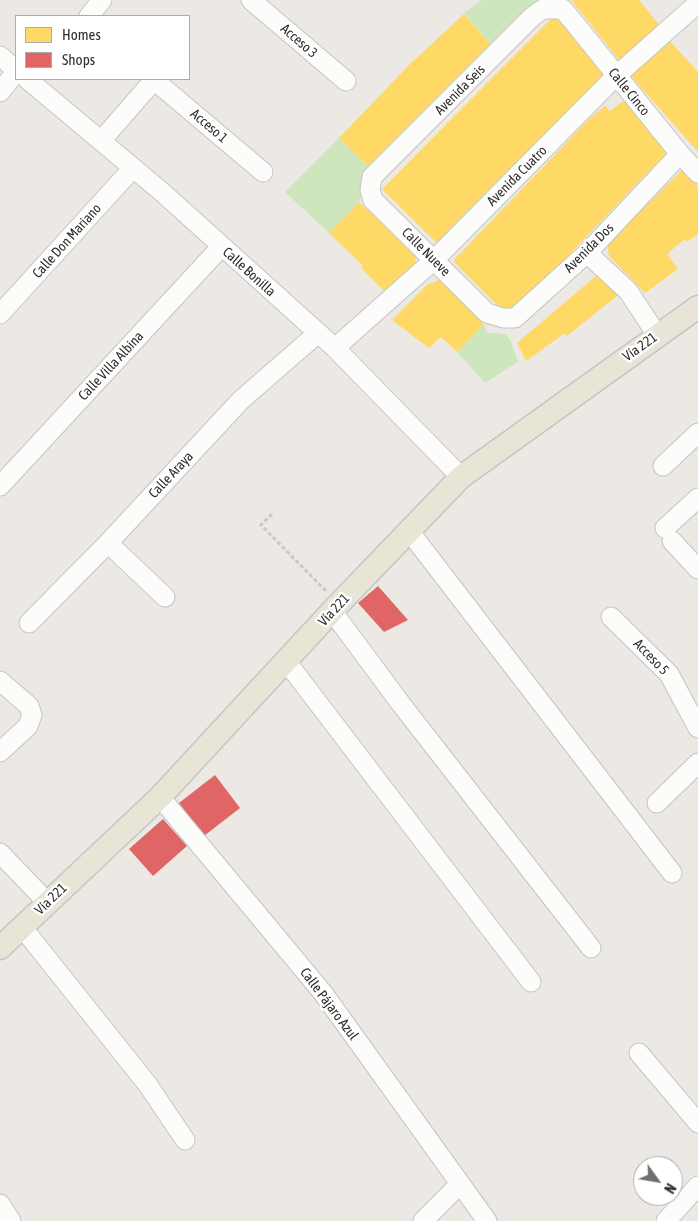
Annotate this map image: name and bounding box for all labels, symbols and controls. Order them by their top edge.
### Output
legend [15,15,190,80]
street label: Acceso 3 [277,20,321,62]
text: Homes [62,26,101,43]
text: Shops [62,51,95,68]
street label: Avenida Seis [431,61,489,119]
street label: Calle Cinco [605,65,653,119]
street label: Acceso 1 [187,106,231,146]
street label: Avenida Cuatro [483,142,551,210]
street label: Calle Don Mariano [29,200,105,282]
street label: Avenida Dos [561,220,617,276]
street label: Calle Nueve [398,224,454,280]
street label: Calle Bonilla [219,244,279,300]
street label: Calle Villa Albina [75,328,147,404]
street label: Vía 221 [620,329,660,365]
street label: Calle Araya [145,448,197,502]
street label: Vía 221 [315,590,353,630]
street label: Acceso 5 [630,635,672,679]
street label: Vía 221 [31,880,71,918]
street label: Calle Pájaro Azul [296,965,362,1043]
north arrow [633,1156,683,1206]
text: N [661,1181,679,1196]

